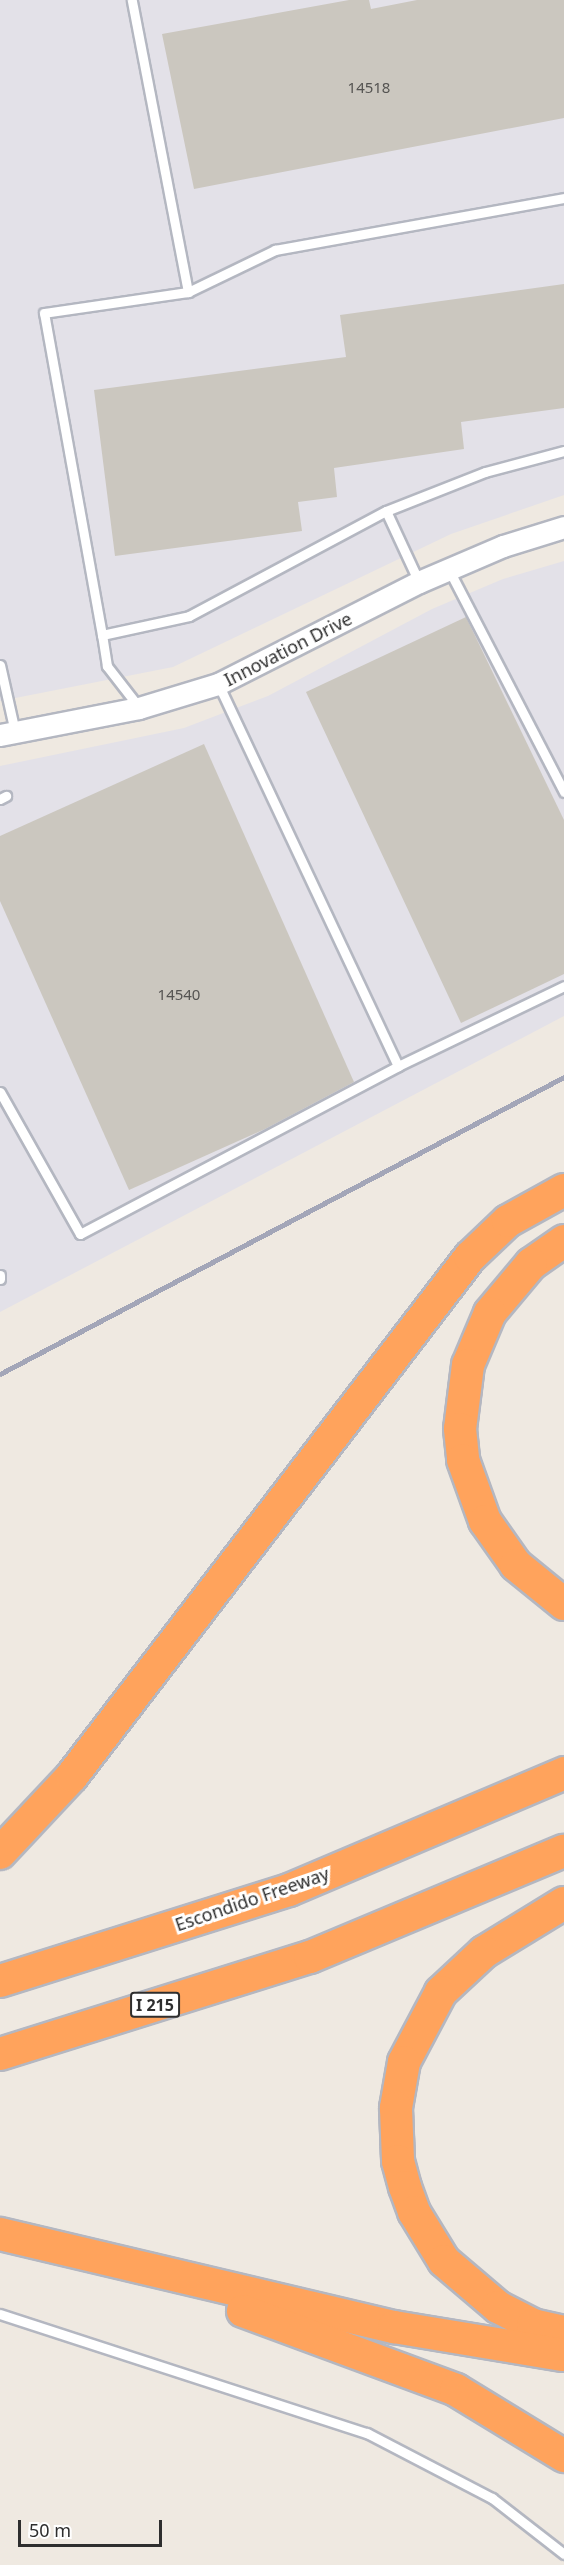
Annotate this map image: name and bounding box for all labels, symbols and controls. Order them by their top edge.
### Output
house number: 14518 [348,79,390,97]
street label: Innovation Drive [221,607,355,691]
house number: 14540 [158,986,200,1004]
street label: Escondido Freeway [172,1863,332,1935]
road number: I 215 [130,1992,180,2018]
scale bar [21,2508,165,2546]
text: 50 m [29,2518,71,2542]

